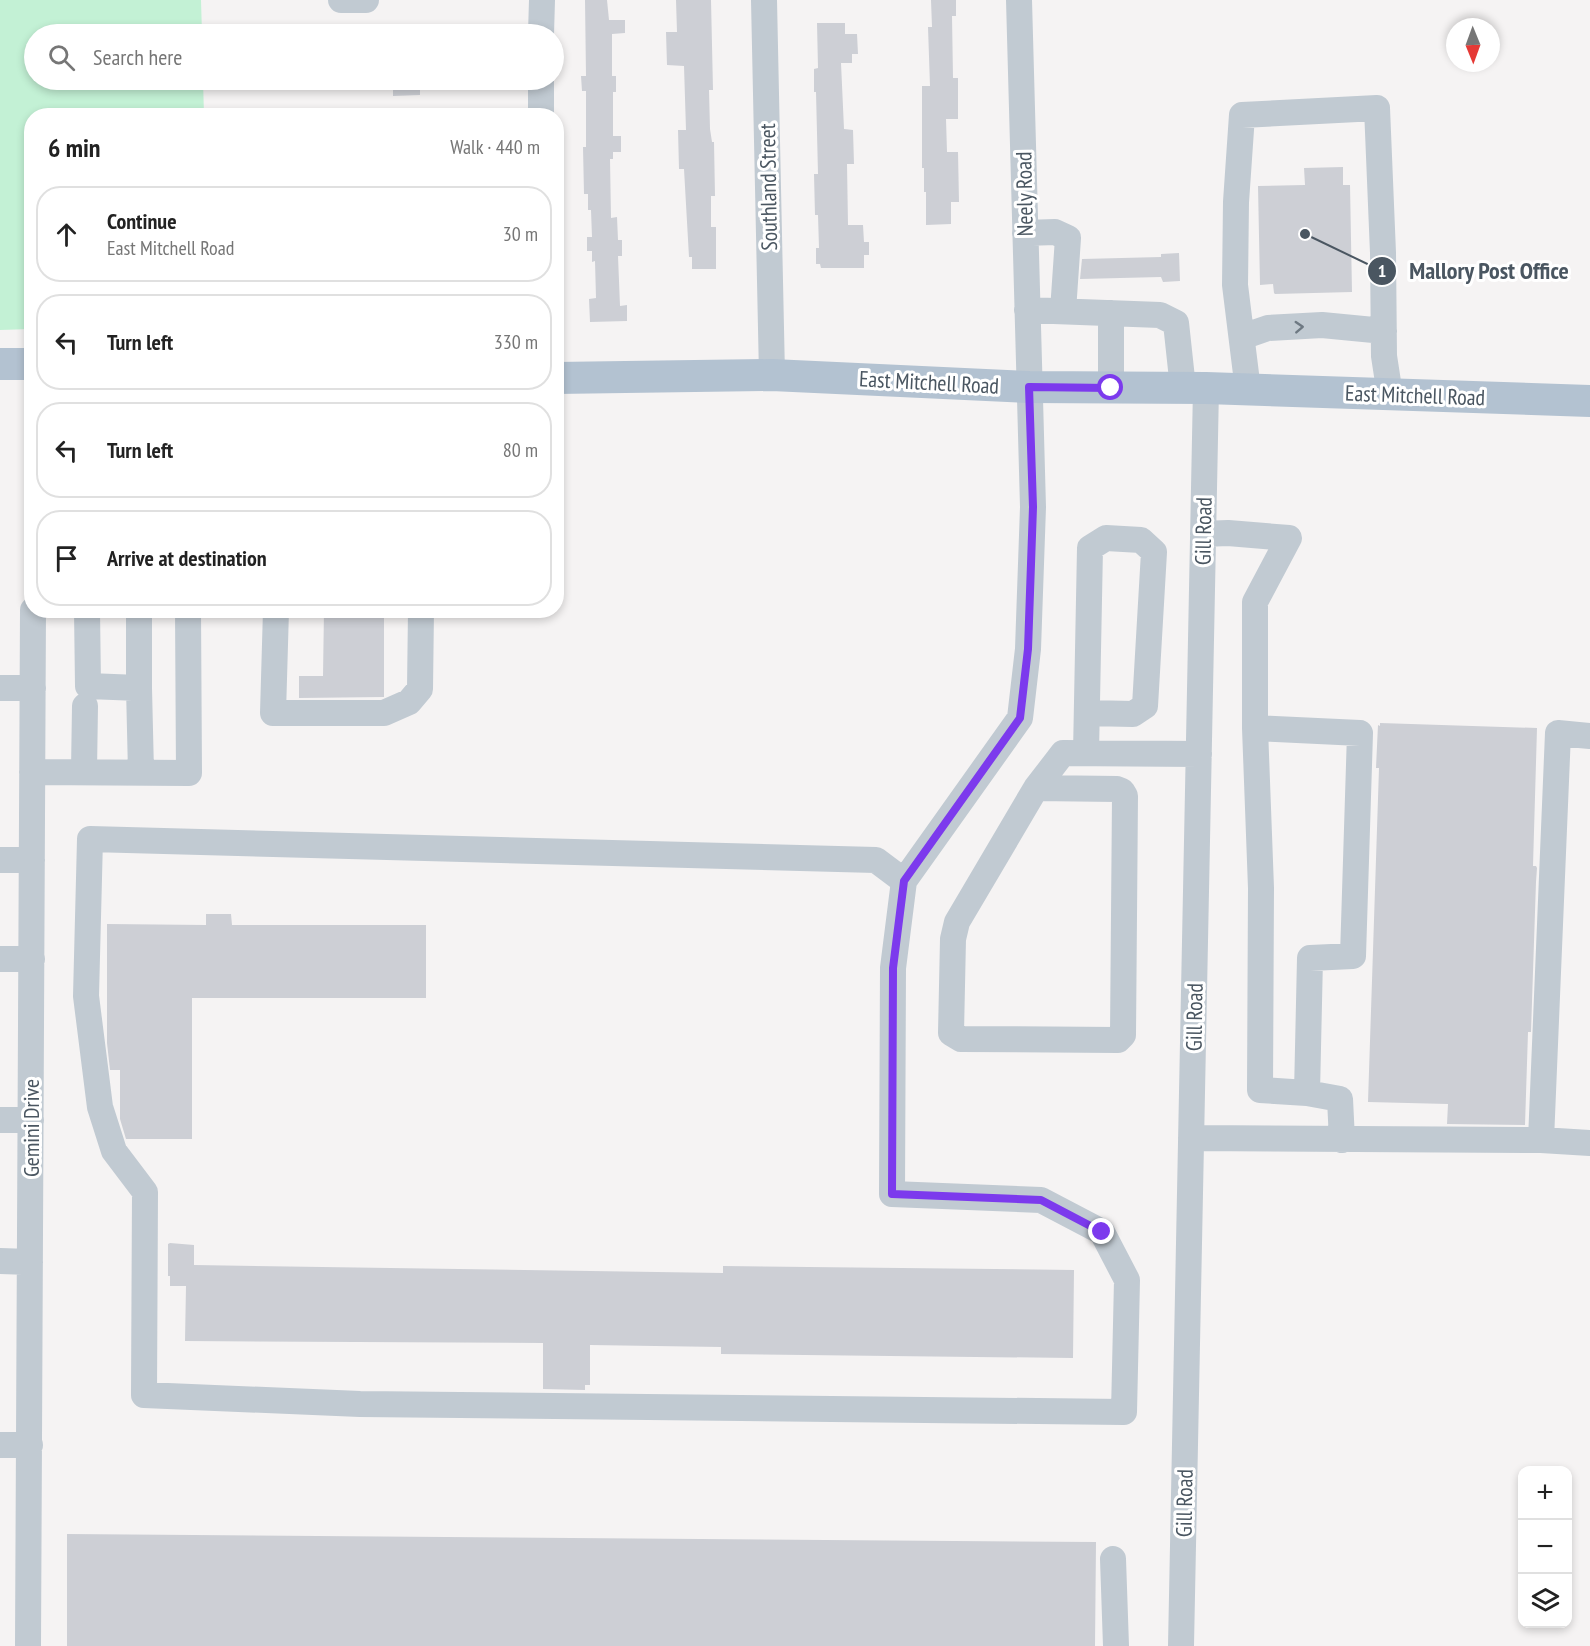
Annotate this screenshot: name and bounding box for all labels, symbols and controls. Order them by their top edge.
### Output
north arrow [1446,18,1500,72]
search box [24,24,564,90]
icon: search [45,41,78,74]
text: Search here [93,43,182,71]
street label: Southland Street [753,123,783,251]
text: 6 min [48,131,101,164]
text: Walk · 440 m [450,134,540,160]
street label: Neely Road [1009,151,1039,237]
text: Continue [107,207,177,235]
icon: ahead [50,218,83,251]
text: 30 m [503,221,538,247]
text: East Mitchell Road [107,235,234,261]
callout: Mallory Post Office [1367,250,1581,292]
text: Mallory Post Office [1409,255,1569,286]
text: 1 [1378,259,1386,282]
one-way arrow [1294,320,1303,333]
icon: left [50,326,83,359]
text: Turn left [107,328,173,356]
text: 330 m [494,329,538,355]
street label: East Mitchell Road [858,364,1000,400]
route start [1097,374,1123,400]
street label: East Mitchell Road [1344,379,1486,411]
icon: left [50,434,83,467]
text: Turn left [107,436,173,464]
text: 80 m [503,437,538,463]
street label: Gill Road [1188,497,1218,565]
icon: arrive [50,542,83,575]
text: Arrive at destination [107,544,267,572]
street label: Gill Road [1179,983,1209,1051]
street label: Gemini Drive [17,1079,45,1177]
route end [1088,1218,1114,1244]
map controls [1518,1466,1572,1628]
button: + [1518,1466,1572,1520]
street label: Gill Road [1169,1469,1199,1537]
button: − [1518,1520,1572,1574]
button: layers [1518,1574,1572,1628]

